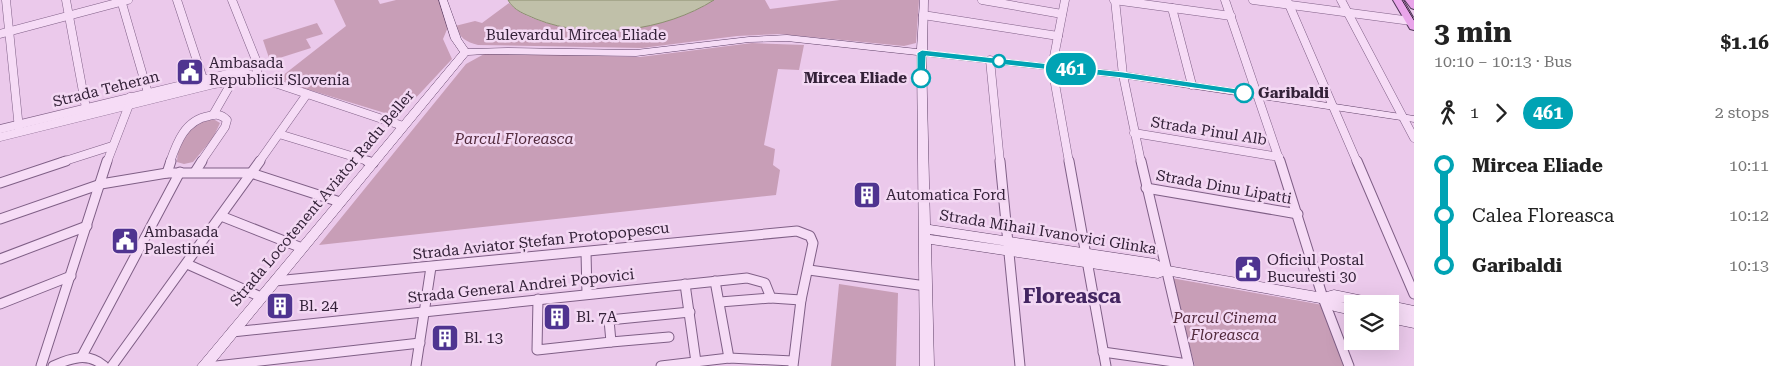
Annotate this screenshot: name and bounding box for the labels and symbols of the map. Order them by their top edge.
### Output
street label: Bulevardul Mircea Eliade [486,26,666,44]
line badge: 461 [1042,53,1100,85]
place label: Ambasada Republicii Slovenia [209,54,350,89]
unlabelled marker [992,54,1006,68]
public building icon: Ambasada Republicii Slovenia [175,57,205,87]
street label: Strada Teheran [51,67,162,111]
marker: Mircea Eliade [911,68,931,88]
place label: Mircea Eliade [804,69,907,87]
marker: Garibaldi [1234,83,1254,103]
place label: Garibaldi [1258,84,1329,102]
street label: Strada Locotenent Aviator Radu Beller [226,86,418,310]
street label: Strada Pinul Alb [1150,113,1268,149]
park label: Parcul Floreasca [454,130,573,148]
street label: Strada Dinu Lipatti [1155,166,1293,208]
building icon: Automatica Ford [852,180,882,210]
place label: Automatica Ford [886,186,1006,204]
street label: Strada Mihail Ivanovici Glinka [938,206,1158,258]
street label: Strada Aviator Ștefan Protopopescu [412,218,671,264]
place label: Ambasada Palestinei [144,223,218,258]
public building icon: Ambasada Palestinei [110,226,140,256]
place label: Oficiul Postal Bucuresti 30 [1267,251,1364,286]
public building icon: Oficiul Postal Bucuresti 30 [1233,254,1263,284]
street label: Strada General Andrei Popovici [407,265,635,307]
district label: Floreasca [1023,284,1121,308]
building icon: Bl. 24 [265,291,295,321]
place label: Bl. 24 [299,297,339,315]
building icon: Bl. 7A [542,302,572,332]
place label: Bl. 7A [576,308,618,326]
park label: Parcul Cinema Floreasca [1172,309,1277,344]
building icon: Bl. 13 [430,323,460,353]
place label: Bl. 13 [464,329,503,347]

